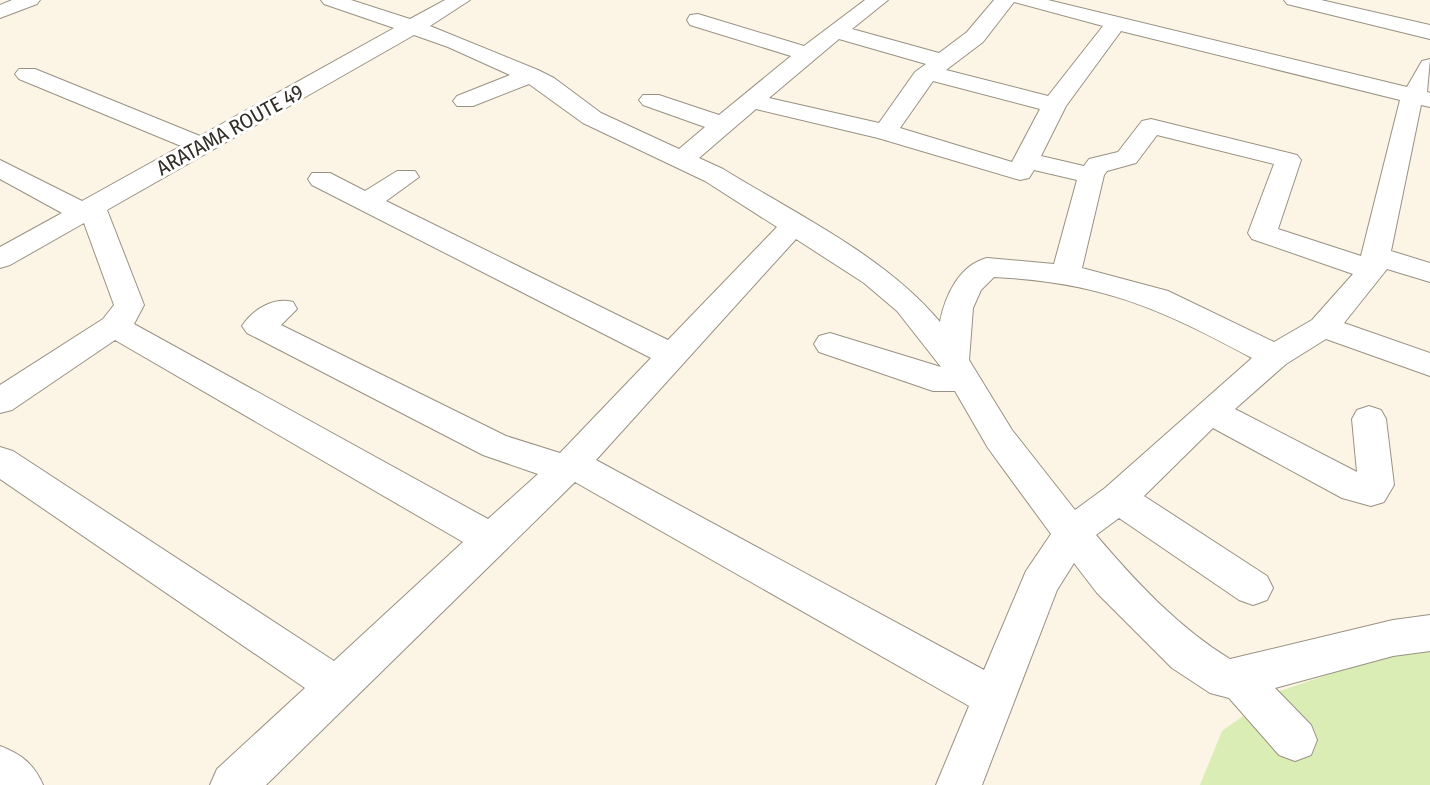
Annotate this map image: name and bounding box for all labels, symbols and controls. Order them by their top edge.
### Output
street label: ARATAMA ROUTE 49 [152,79,308,181]

